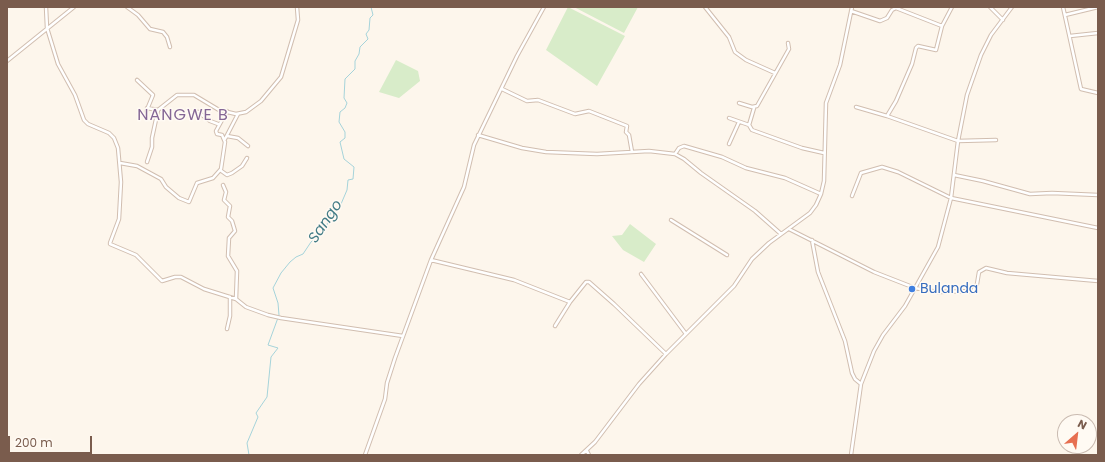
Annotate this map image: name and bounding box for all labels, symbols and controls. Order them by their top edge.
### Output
district label: NANGWE B [137,106,229,126]
water label: Sango [305,197,347,247]
place label: Bulanda [920,281,978,297]
marker: Bulanda [907,284,917,294]
north arrow [1057,414,1097,454]
text: N [1075,415,1090,433]
scale bar [10,428,94,454]
text: 200 m [15,434,53,451]

